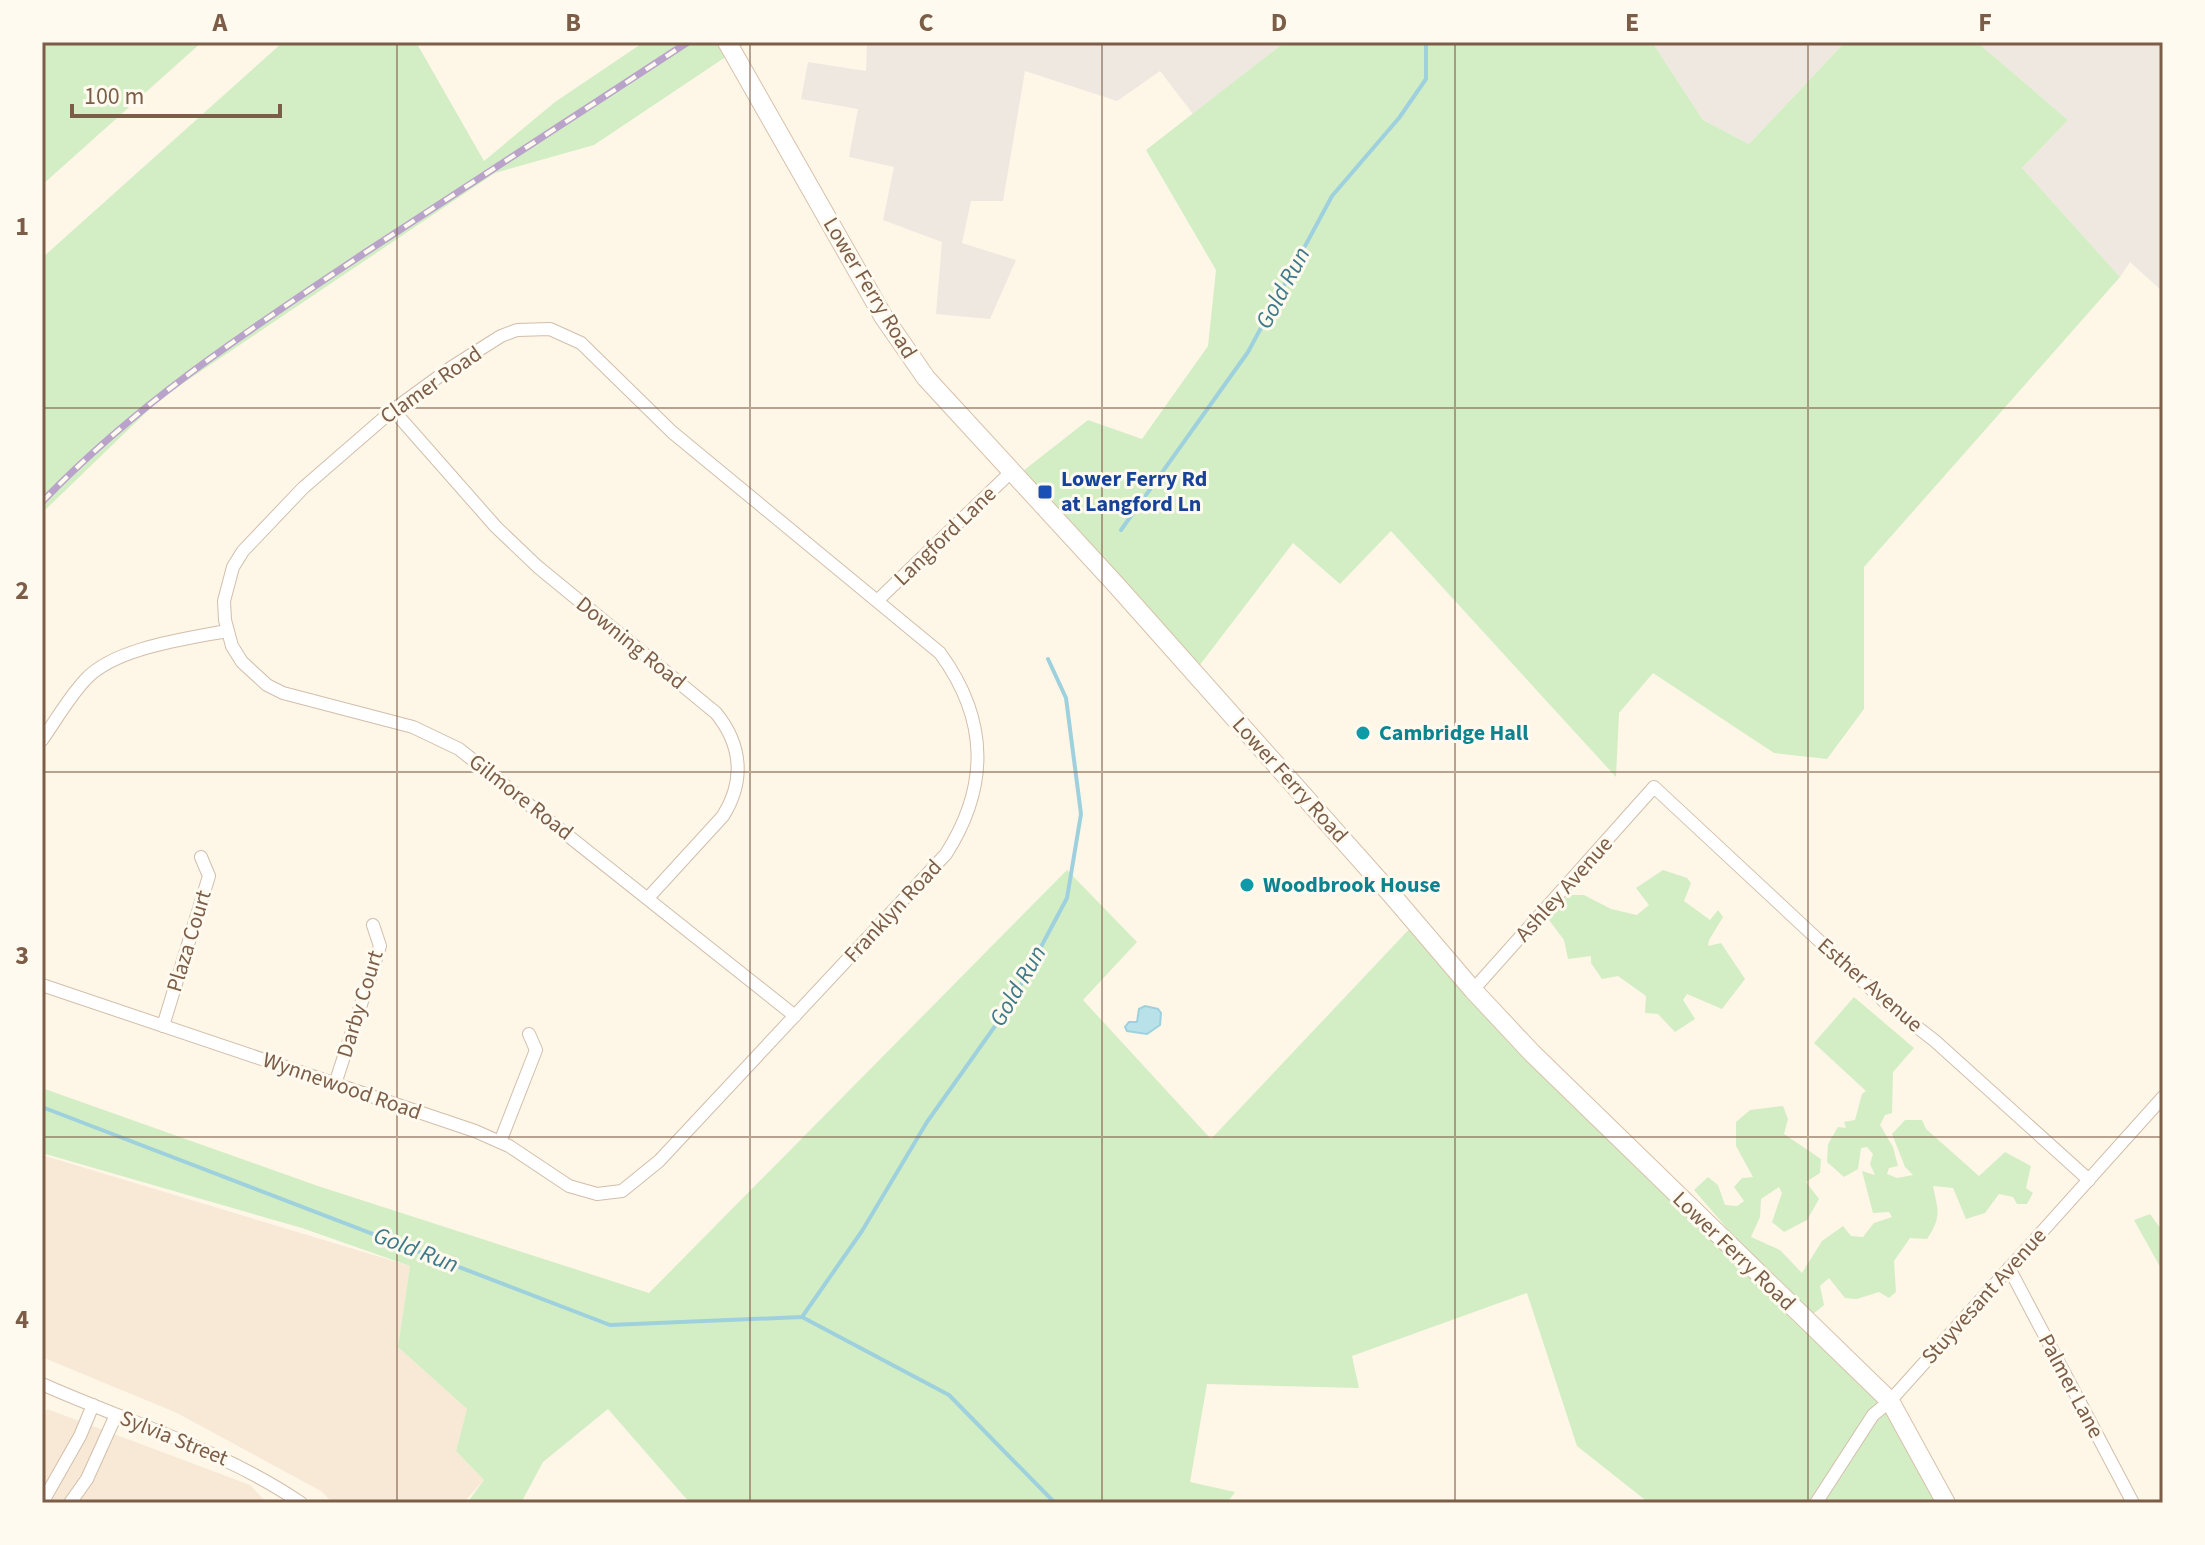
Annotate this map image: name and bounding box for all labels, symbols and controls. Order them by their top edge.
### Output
text: A [212,4,229,41]
text: B [565,4,581,41]
text: C [918,4,934,41]
text: D [1271,4,1287,41]
text: E [1625,4,1639,41]
text: F [1978,4,1992,41]
scale bar [72,68,280,118]
text: 100 m [84,79,144,114]
text: 1 [15,208,29,245]
street label: Lower Ferry Road [815,211,925,365]
water label: Gold Run [1247,241,1319,335]
street label: Clamer Road [374,338,488,432]
place label: Lower Ferry Rd at Langford Ln [1061,463,1207,520]
street label: Langford Lane [886,479,1004,593]
marker: Lower Ferry Rd at Langford Ln [1036,483,1054,501]
text: 2 [15,572,29,609]
street label: Downing Road [569,589,693,697]
street label: Lower Ferry Road [1225,710,1355,850]
place label: Cambridge Hall [1379,717,1529,749]
marker: Cambridge Hall [1354,724,1372,742]
street label: Gilmore Road [462,746,580,848]
street label: Ashley Avenue [1508,829,1620,949]
street label: Franklyn Road [837,852,949,970]
place label: Woodbrook House [1263,869,1441,901]
marker: Woodbrook House [1238,876,1256,894]
street label: Plaza Court [158,886,220,996]
street label: Esther Avenue [1810,930,1930,1040]
text: 3 [15,937,29,974]
water label: Gold Run [981,939,1055,1033]
street label: Darby Court [329,946,392,1062]
street label: Wynnewood Road [258,1044,426,1128]
street label: Lower Ferry Road [1665,1184,1803,1318]
water label: Gold Run [368,1218,464,1282]
street label: Stuyvesant Avenue [1914,1221,2054,1371]
text: 4 [15,1301,29,1338]
street label: Palmer Lane [2030,1328,2112,1444]
street label: Sylvia Street [115,1402,233,1474]

